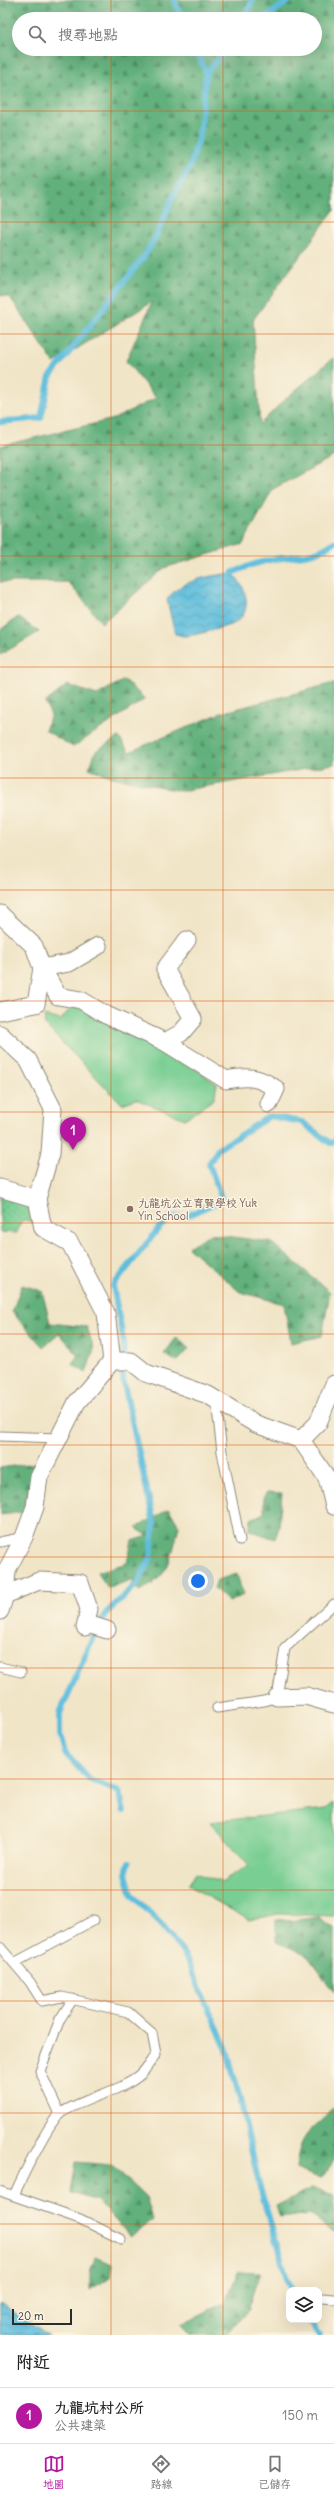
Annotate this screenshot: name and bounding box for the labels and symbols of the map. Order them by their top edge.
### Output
pin: 1 [60,1117,86,1150]
place label: 九龍坑公立育賢學校 Yuk Yin School [138,1196,258,1223]
marker: 九龍坑公立育賢學校 Yuk Yin School [125,1204,135,1214]
your location [188,1571,208,1591]
scale bar [12,2307,72,2326]

